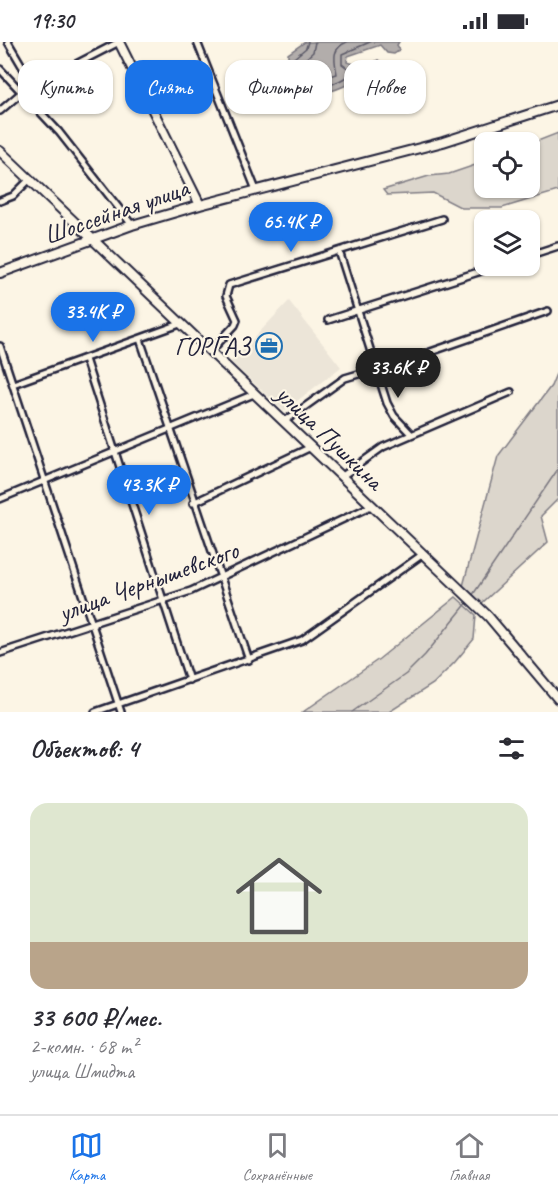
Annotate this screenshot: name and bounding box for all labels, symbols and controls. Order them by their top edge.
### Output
text: 19:30 [30,7,74,35]
chip: Купить [18,60,113,114]
chip: Снять [125,60,213,114]
chip: Фильтры [225,60,332,114]
chip: Новое [344,60,426,114]
map controls [474,132,540,276]
button: locate [474,132,540,198]
street label: Шоссейная улица [39,171,195,252]
pin: 65.4K ₽ [236,202,346,253]
text: 65.4K ₽ [263,209,319,234]
button: layers [474,210,540,276]
pin: 33.4K ₽ [38,292,148,343]
text: 33.4K ₽ [65,299,121,324]
place label: ГОРГАЗ [175,330,252,363]
office icon: ГОРГАЗ [254,331,284,361]
pin: 33.6K ₽ [343,348,453,399]
text: 33.6K ₽ [370,355,426,380]
street label: улица Пушкина [267,376,392,498]
pin: 43.3K ₽ [94,465,204,516]
text: 43.3K ₽ [121,472,177,497]
street label: улица Чернышевского [52,533,244,630]
text: Объектов: 4 [30,732,139,765]
icon: filters [495,732,528,765]
icon: home [225,842,333,950]
text: 33 600 ₽/мес. [30,1001,161,1034]
text: 2-комн. · 68 m² [30,1034,138,1059]
text: улица Шмидта [30,1059,134,1084]
tab: Карта [69,1129,105,1185]
tab: Сохранённые [242,1129,312,1185]
tab: Главная [449,1129,489,1185]

